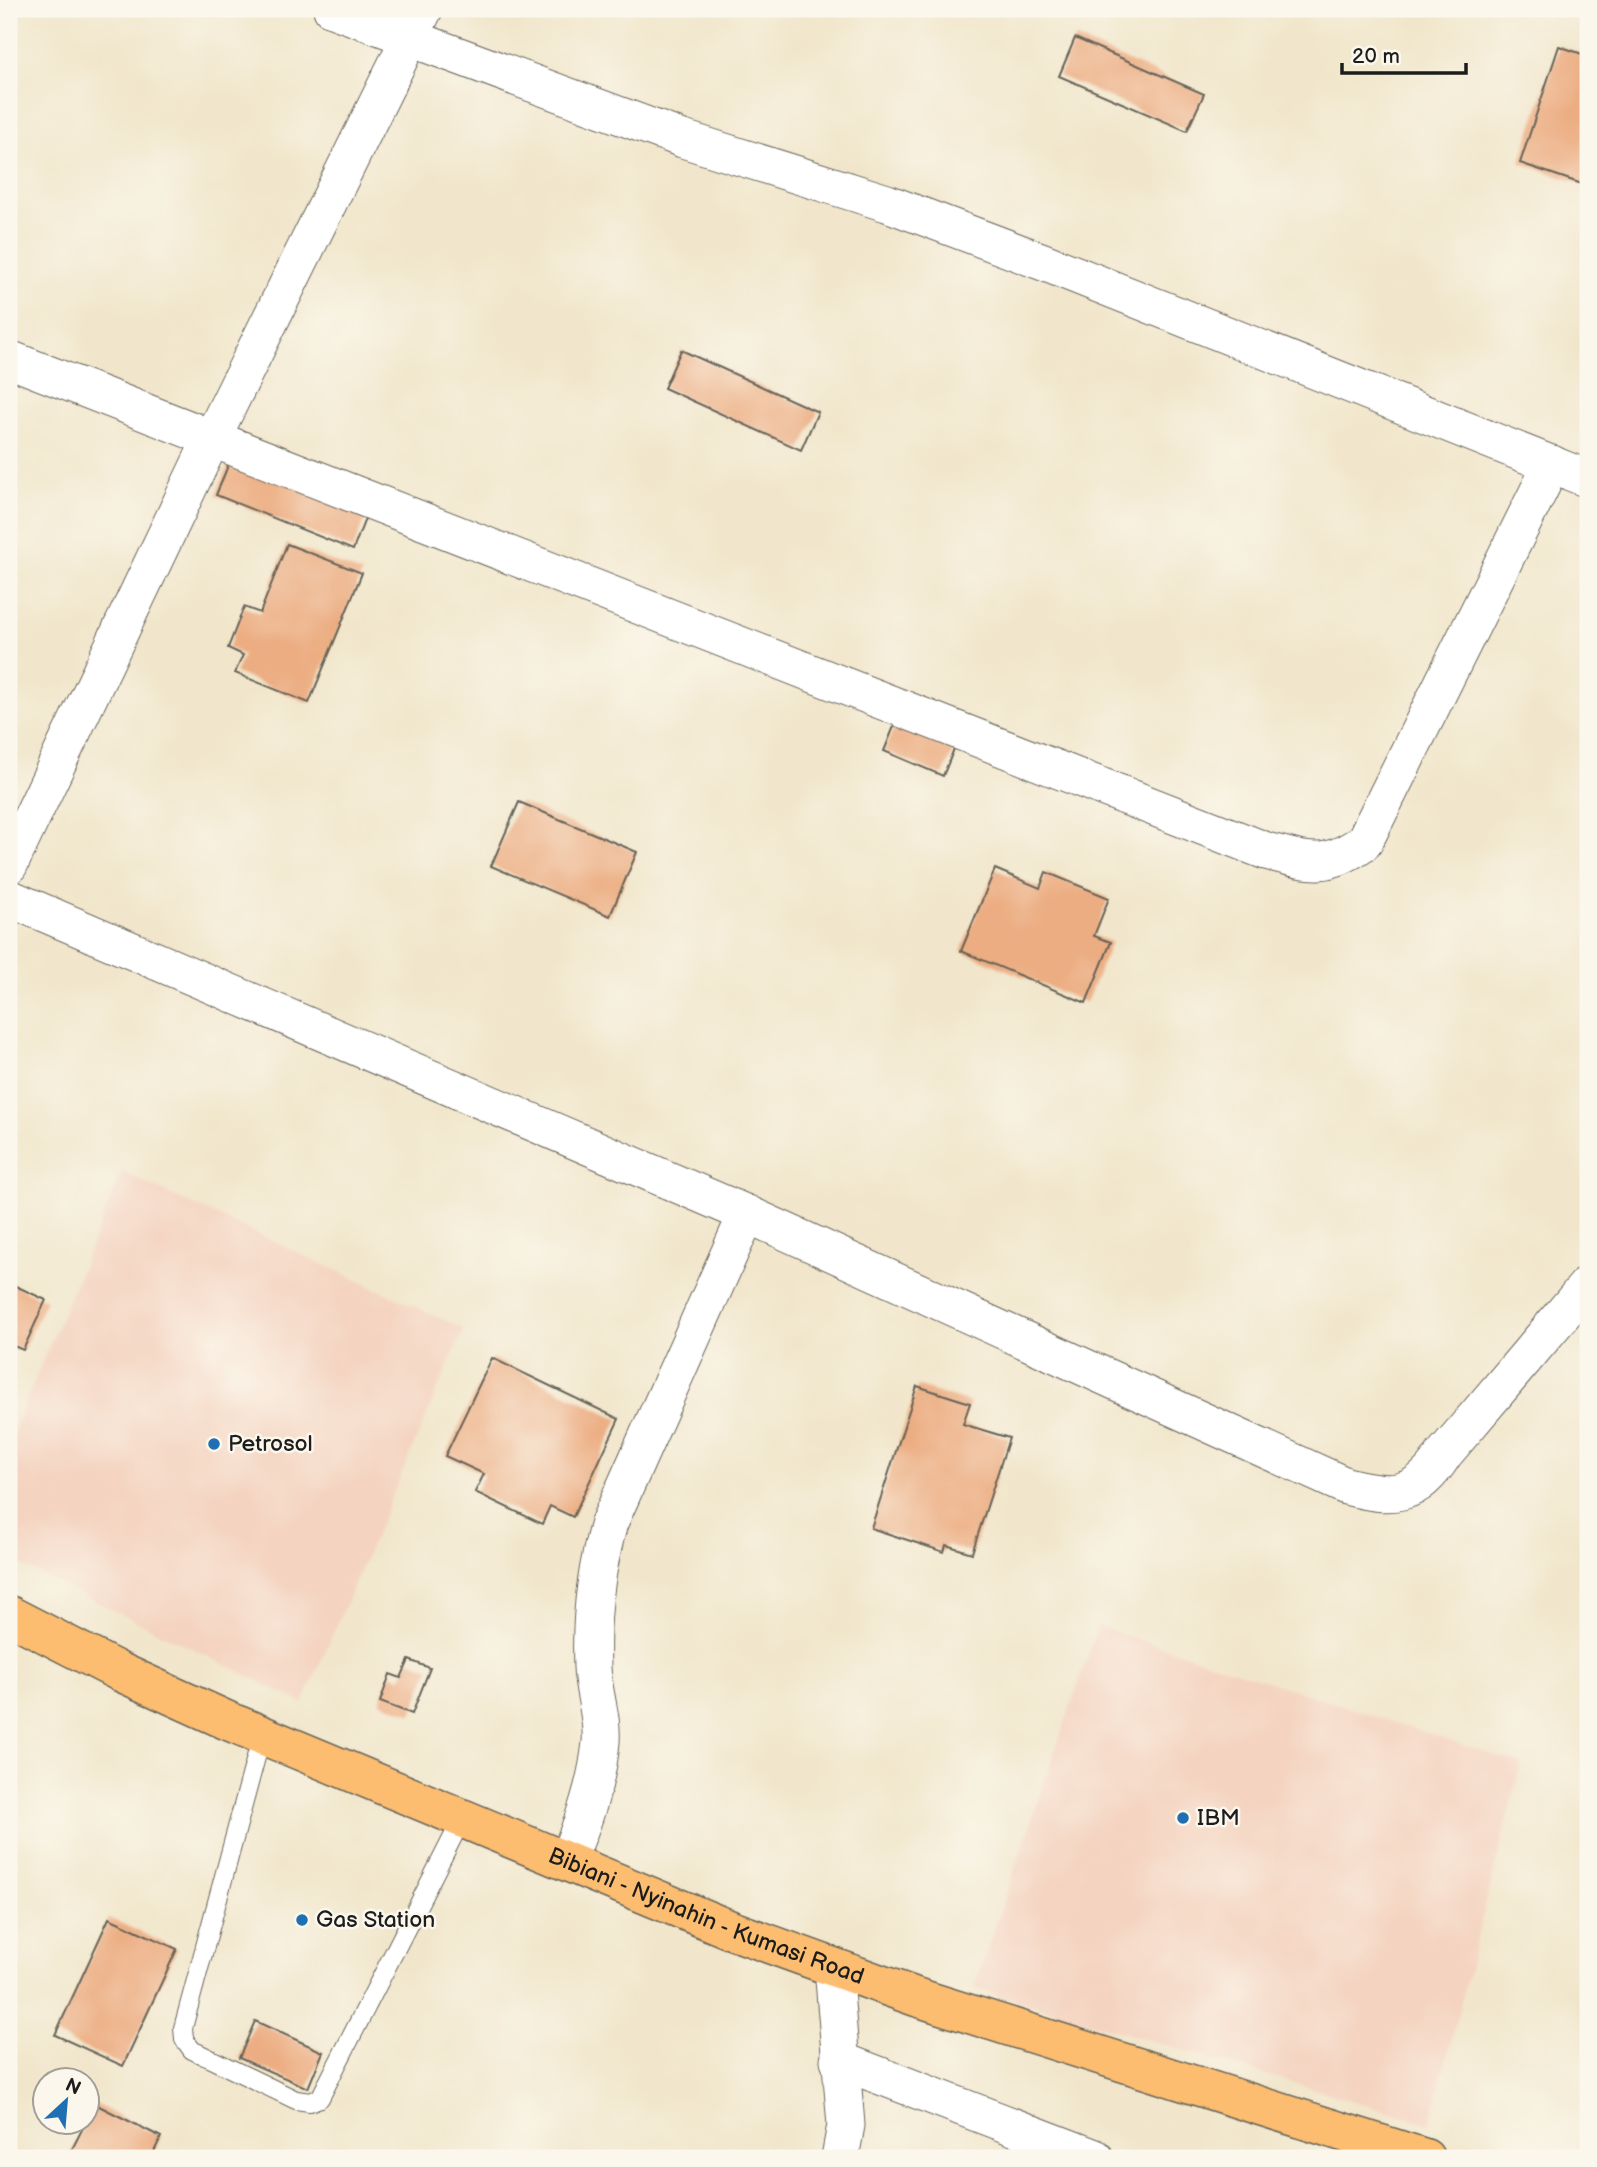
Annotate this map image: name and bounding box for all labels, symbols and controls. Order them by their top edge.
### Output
scale bar [1342,32,1466,76]
text: 20 m [1352,44,1400,69]
place label: Petrosol [228,1430,313,1458]
marker: Petrosol [206,1436,222,1452]
place label: IBM [1197,1804,1240,1832]
marker: IBM [1175,1810,1191,1826]
street label: Bibiani - Nyinahin - Kumasi Road [544,1842,868,1991]
place label: Gas Station [316,1906,435,1934]
marker: Gas Station [294,1912,310,1928]
north arrow [32,2066,102,2136]
text: N [61,2074,84,2101]

